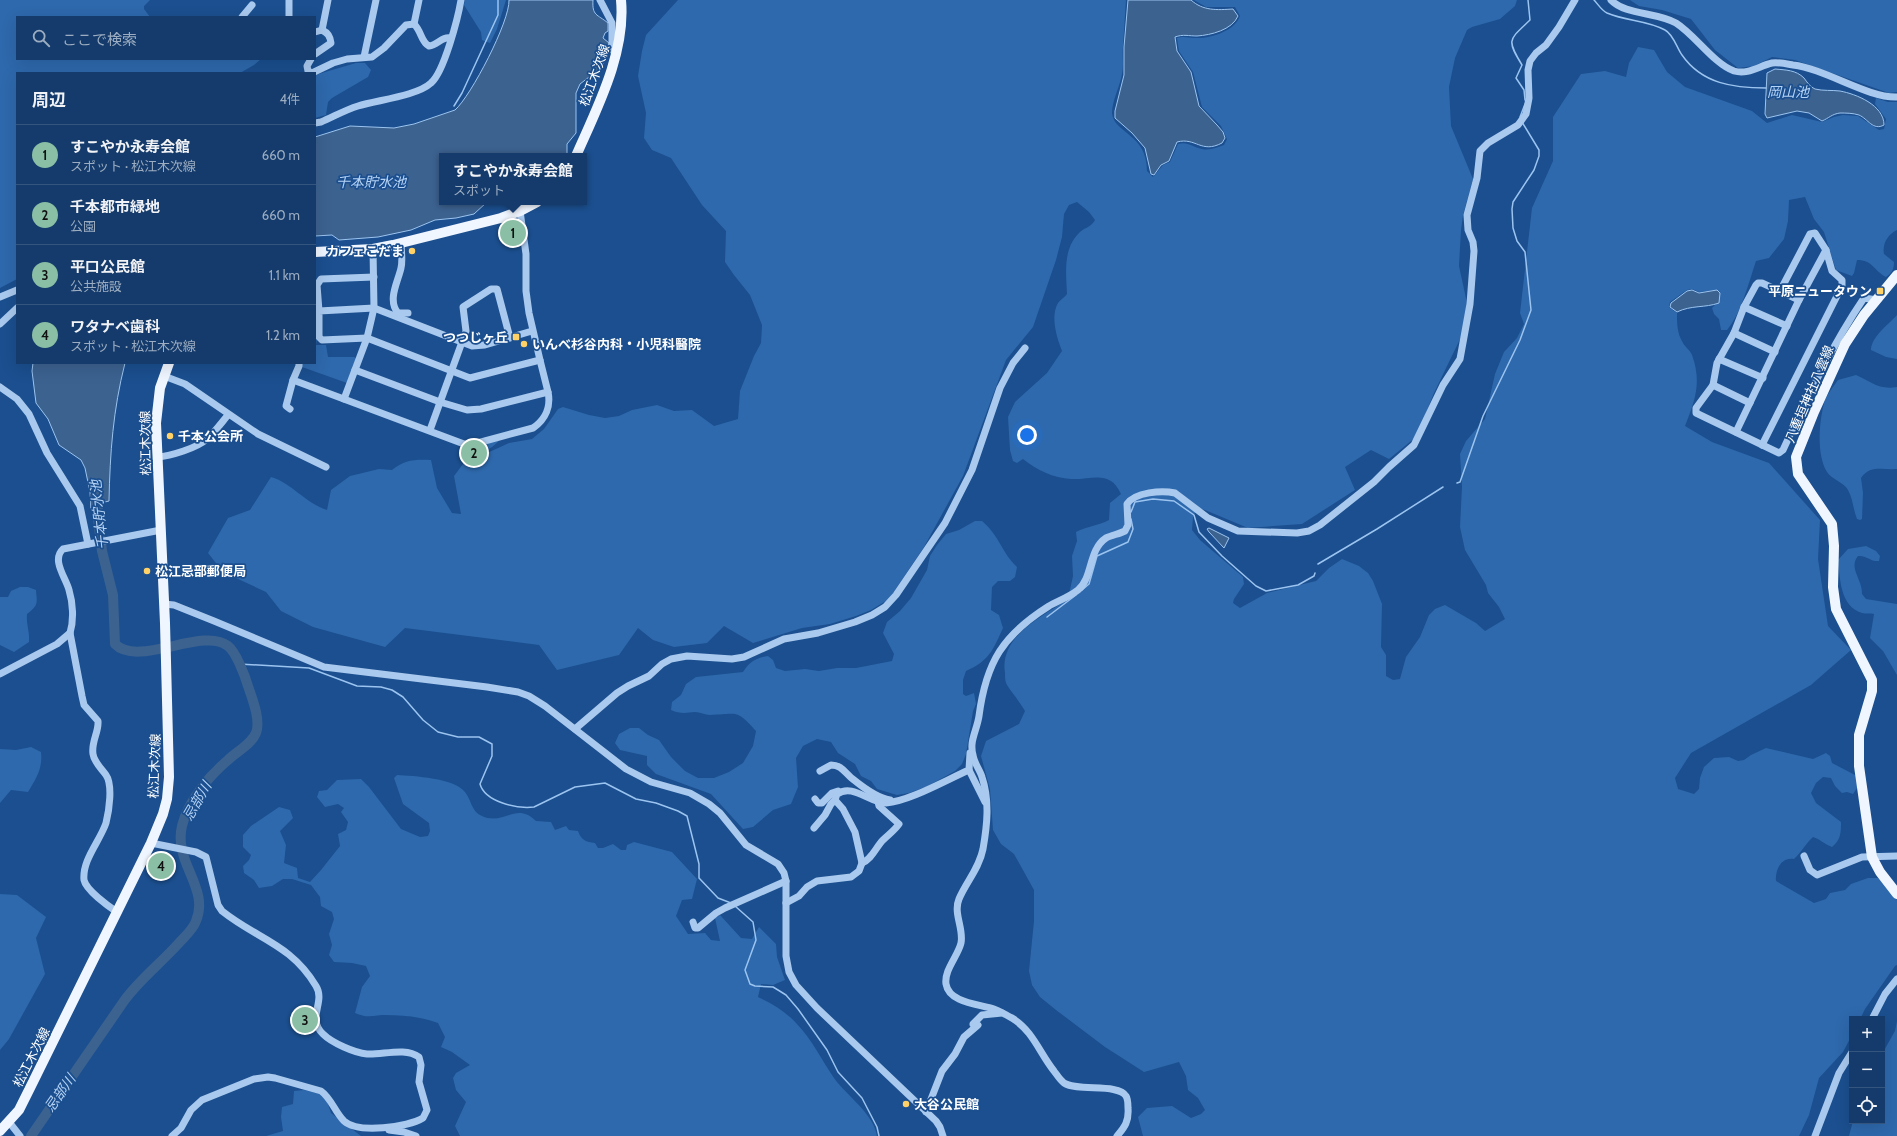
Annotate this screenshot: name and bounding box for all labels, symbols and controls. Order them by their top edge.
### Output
search box [16,16,316,60]
icon: search [30,27,52,49]
text: ここで検索 [62,31,137,49]
street label: 松江木次線 [575,42,613,108]
water label: 岡山池 [1767,83,1811,101]
text: 周辺 [32,90,66,110]
text: 4件 [279,91,300,107]
text: すこやか永寿会館 [70,138,190,156]
text: 1 [43,147,47,163]
text: 660 m [262,147,300,163]
popup [439,153,587,205]
text: スポット · 松江木次線 [70,158,196,174]
text: すこやか永寿会館 [453,162,573,180]
water label: 千本貯水池 [336,173,408,191]
text: スポット [453,182,505,198]
text: 千本都市緑地 [70,198,160,216]
text: 2 [42,207,48,223]
text: 660 m [262,207,300,223]
text: 公園 [70,218,96,234]
pin: 1 [500,218,526,248]
place label: カフェこだま [326,243,404,259]
marker: カフェこだま [407,246,417,256]
text: 平口公民館 [70,258,145,276]
text: 3 [41,267,49,283]
text: 1.1 km [269,267,300,283]
text: 公共施設 [70,278,122,294]
place label: 平原ニュータウン [1768,283,1872,299]
marker: 平原ニュータウン [1875,286,1885,296]
text: ワタナベ歯科 [70,318,160,336]
text: 4 [41,327,49,343]
text: 1.2 km [266,327,300,343]
place label: つつじヶ丘 [443,329,508,345]
marker: つつじヶ丘 [511,332,521,342]
place label: いんべ杉谷内科・小児科醫院 [532,336,701,352]
text: スポット · 松江木次線 [70,338,196,354]
marker: いんべ杉谷内科・小児科醫院 [519,339,529,349]
street label: 八重垣神社八雲線 [1781,343,1837,445]
street label: 松江木次線 [136,410,154,476]
your location [1017,425,1037,445]
place label: 千本公会所 [178,428,243,444]
marker: 千本公会所 [165,431,175,441]
pin: 2 [461,438,487,468]
water label: 千本貯水池 [86,477,112,551]
place label: 松江忌部郵便局 [155,563,246,579]
marker: 松江忌部郵便局 [142,566,152,576]
street label: 松江木次線 [145,733,163,799]
water label: 忌部川 [179,777,216,824]
pin: 4 [148,851,174,881]
pin: 3 [292,1005,318,1035]
map controls [1849,1016,1885,1124]
button: + [1849,1016,1885,1052]
street label: 松江木次線 [9,1024,53,1090]
button: − [1849,1052,1885,1088]
water label: 忌部川 [41,1069,81,1115]
button: locate [1849,1088,1885,1124]
place label: 大谷公民館 [914,1096,979,1112]
marker: 大谷公民館 [901,1099,911,1109]

